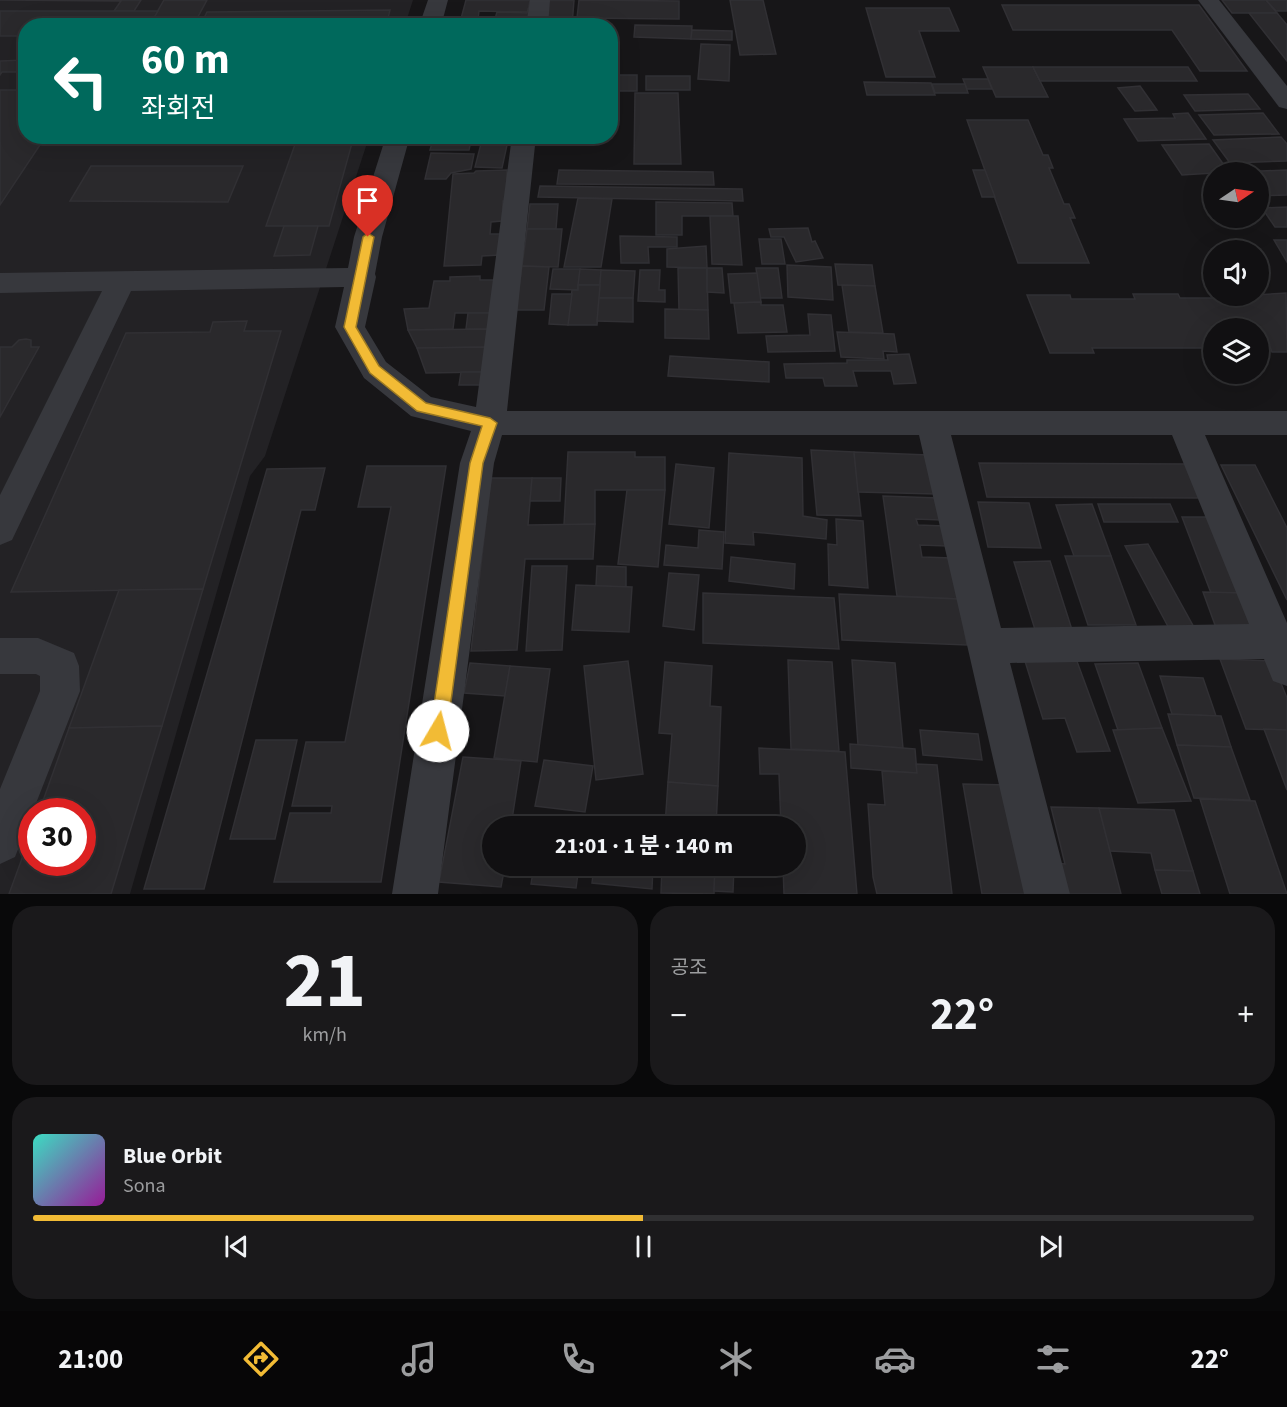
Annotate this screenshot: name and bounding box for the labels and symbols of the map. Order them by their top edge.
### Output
north arrow [1203,162,1269,228]
pin [342,175,393,237]
position arrow [406,699,470,763]
speed limit sign: 30 [18,798,96,876]

